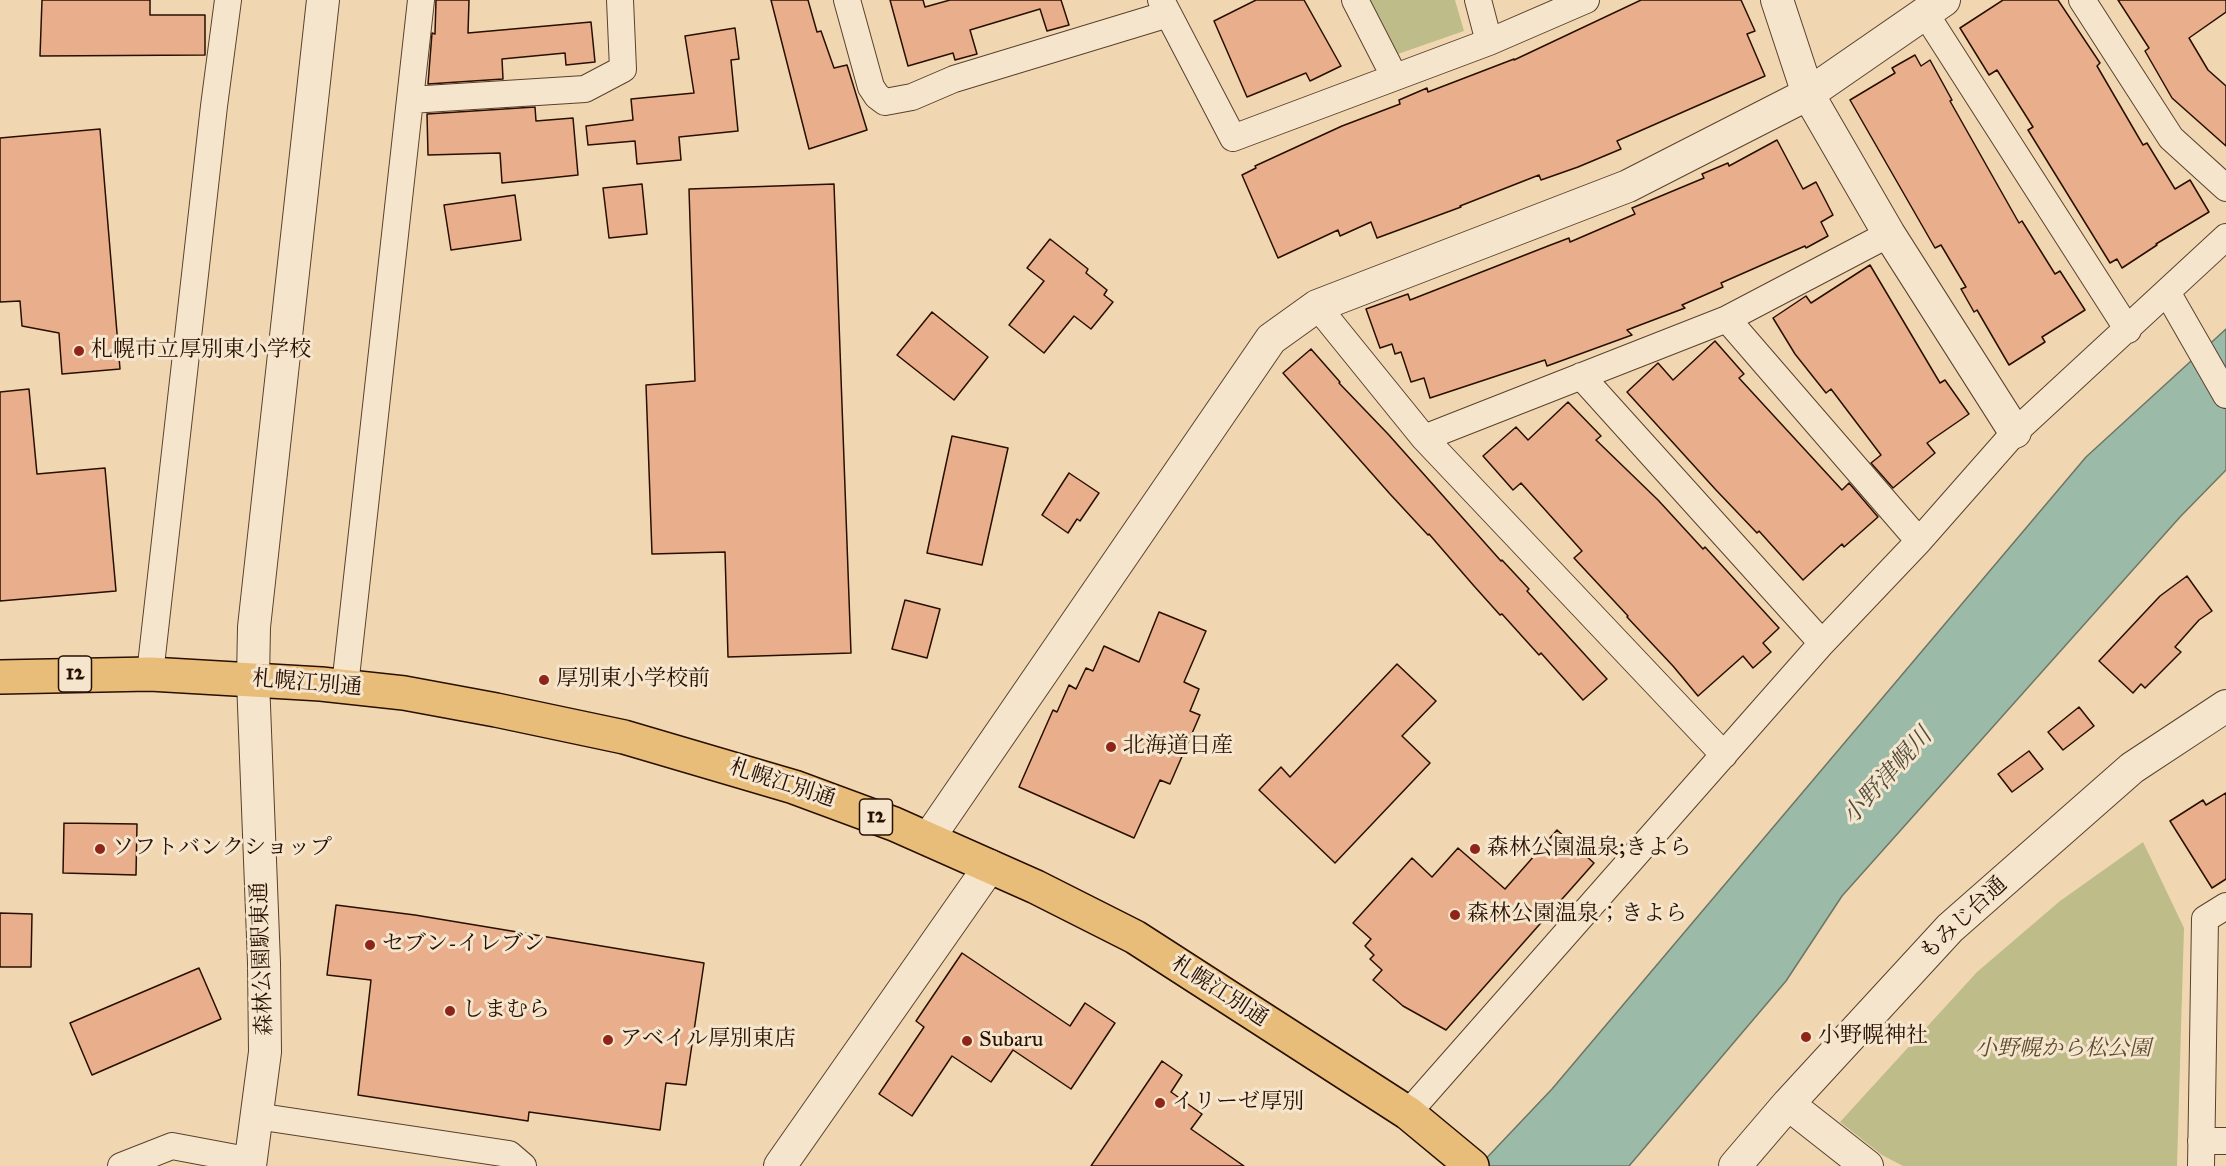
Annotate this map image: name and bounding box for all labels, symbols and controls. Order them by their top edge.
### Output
place label: 札幌市立厚別東小学校 [91,338,311,364]
marker: 札幌市立厚別東小学校 [72,344,86,358]
road number: 12 [58,656,92,692]
street label: 札幌江別通 [251,666,363,702]
place label: 厚別東小学校前 [556,667,710,693]
marker: 厚別東小学校前 [537,673,551,687]
water label: 小野津幌川 [1837,723,1939,831]
place label: 北海道日産 [1123,734,1233,760]
marker: 北海道日産 [1104,740,1118,754]
street label: 札幌江別通 [726,754,838,814]
road number: 12 [860,799,892,835]
place label: ソフトバンクショップ [112,836,332,862]
place label: 森林公園温泉;きよら [1487,836,1691,862]
marker: ソフトバンクショップ [93,842,107,856]
marker: 森林公園温泉;きよら [1468,842,1482,856]
street label: もみじ台通 [1915,872,2013,966]
street label: 森林公園駅東通 [247,882,279,1036]
place label: 森林公園温泉；きよら [1467,902,1687,928]
marker: 森林公園温泉；きよら [1448,908,1462,922]
place label: セブン-イレブン [382,932,545,958]
marker: セブン-イレブン [363,938,377,952]
street label: 札幌江別通 [1166,951,1272,1033]
place label: しまむら [462,998,550,1024]
marker: しまむら [443,1004,457,1018]
place label: 小野幌神社 [1818,1024,1928,1050]
place label: アベイル厚別東店 [620,1027,796,1053]
place label: Subaru [979,1028,1043,1054]
marker: 小野幌神社 [1799,1030,1813,1044]
marker: アベイル厚別東店 [601,1033,615,1047]
marker: Subaru [960,1034,974,1048]
park label: 小野幌から松公園 [1975,1037,2151,1063]
place label: イリーゼ厚別 [1172,1090,1304,1116]
marker: イリーゼ厚別 [1153,1096,1167,1110]

